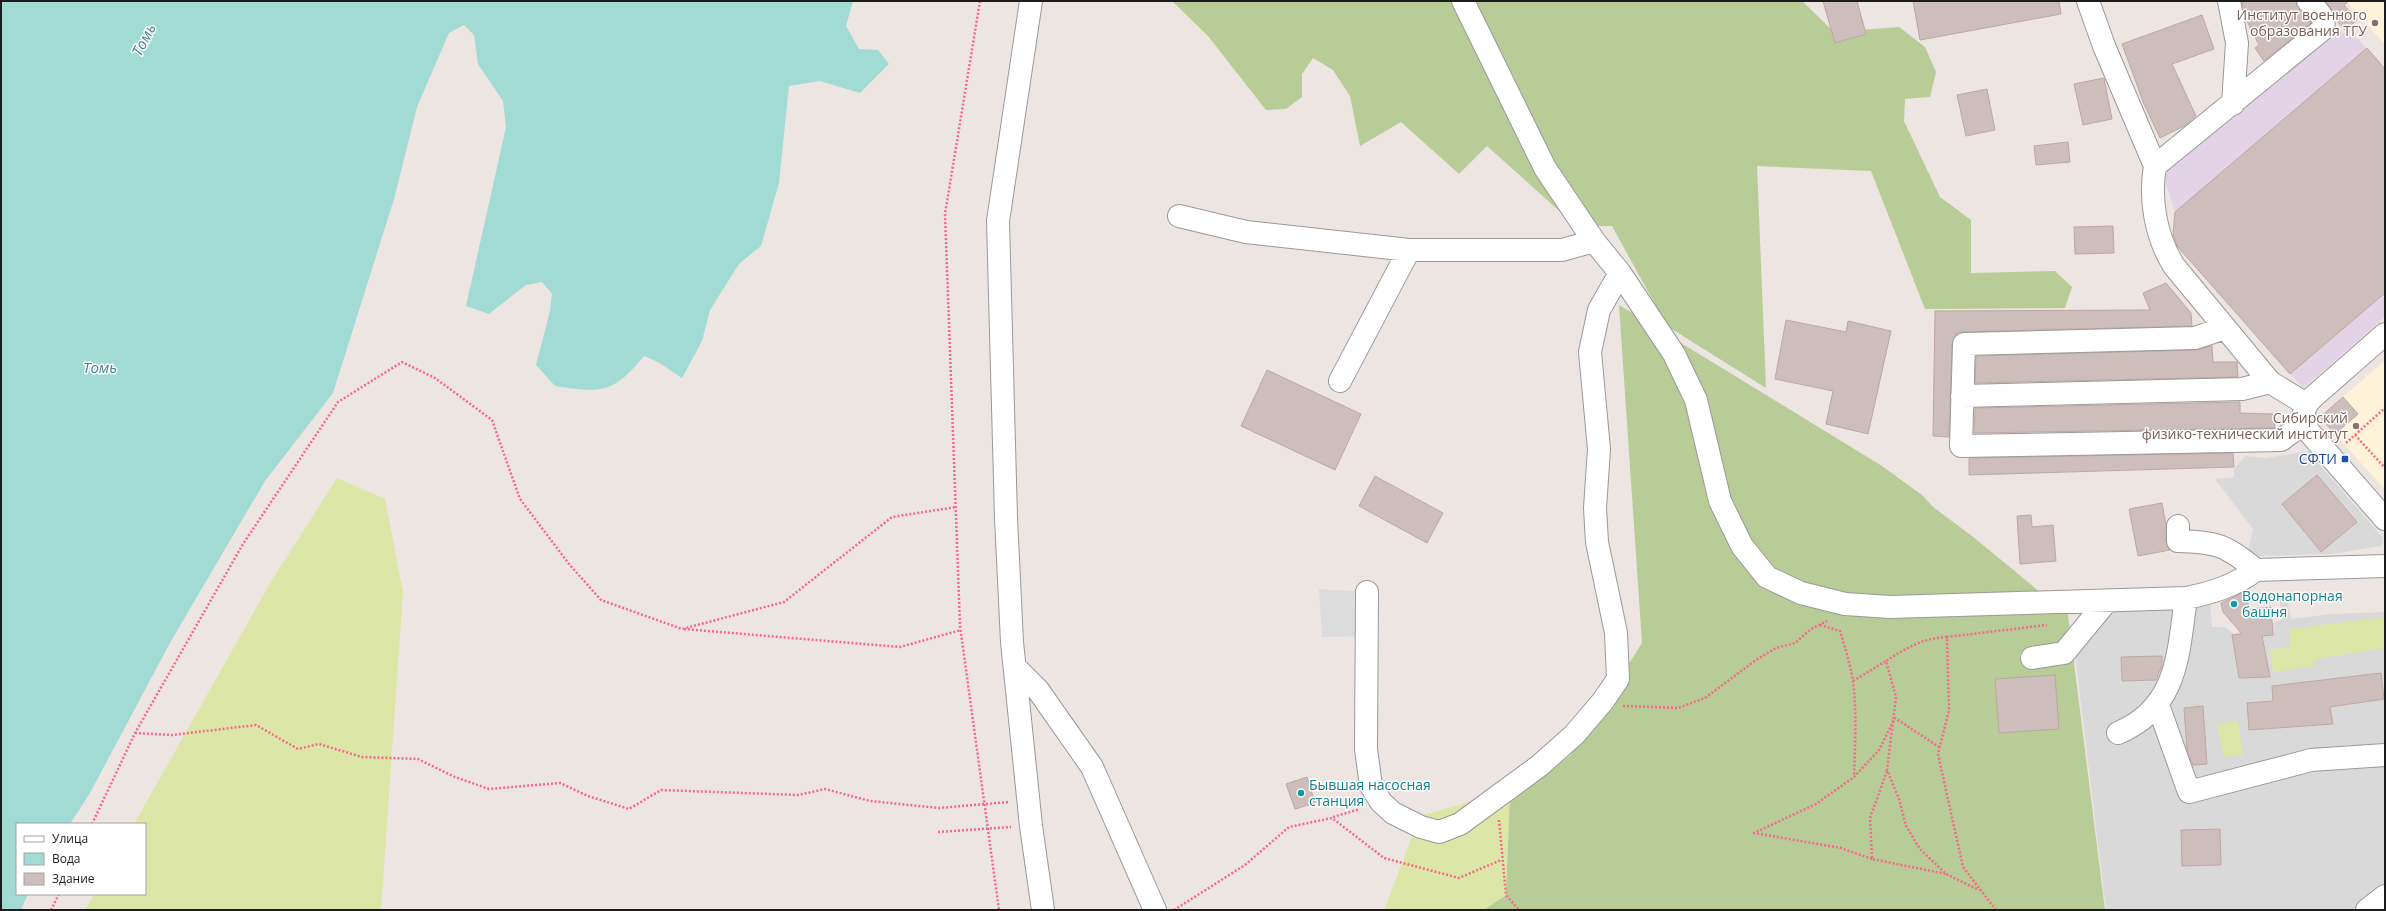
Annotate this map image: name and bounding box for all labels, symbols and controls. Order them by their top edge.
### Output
place label: Институт военного образования ТГУ [2237,5,2367,40]
marker: Институт военного образования ТГУ [2370,18,2380,28]
water label: Томь [126,20,160,59]
water label: Томь [83,357,117,377]
place label: Сибирский физико-технический институт [2142,408,2348,443]
marker: Сибирский физико-технический институт [2351,421,2361,431]
place label: СФТИ [2299,449,2337,468]
marker: СФТИ [2340,454,2350,464]
place label: Водонапорная башня [2242,586,2343,621]
marker: Водонапорная башня [2229,599,2239,609]
place label: Бывшая насосная станция [1309,775,1431,810]
marker: Бывшая насосная станция [1296,788,1306,798]
legend [16,823,146,895]
text: Улица [52,830,88,847]
text: Вода [52,850,81,867]
text: Здание [52,870,95,887]

